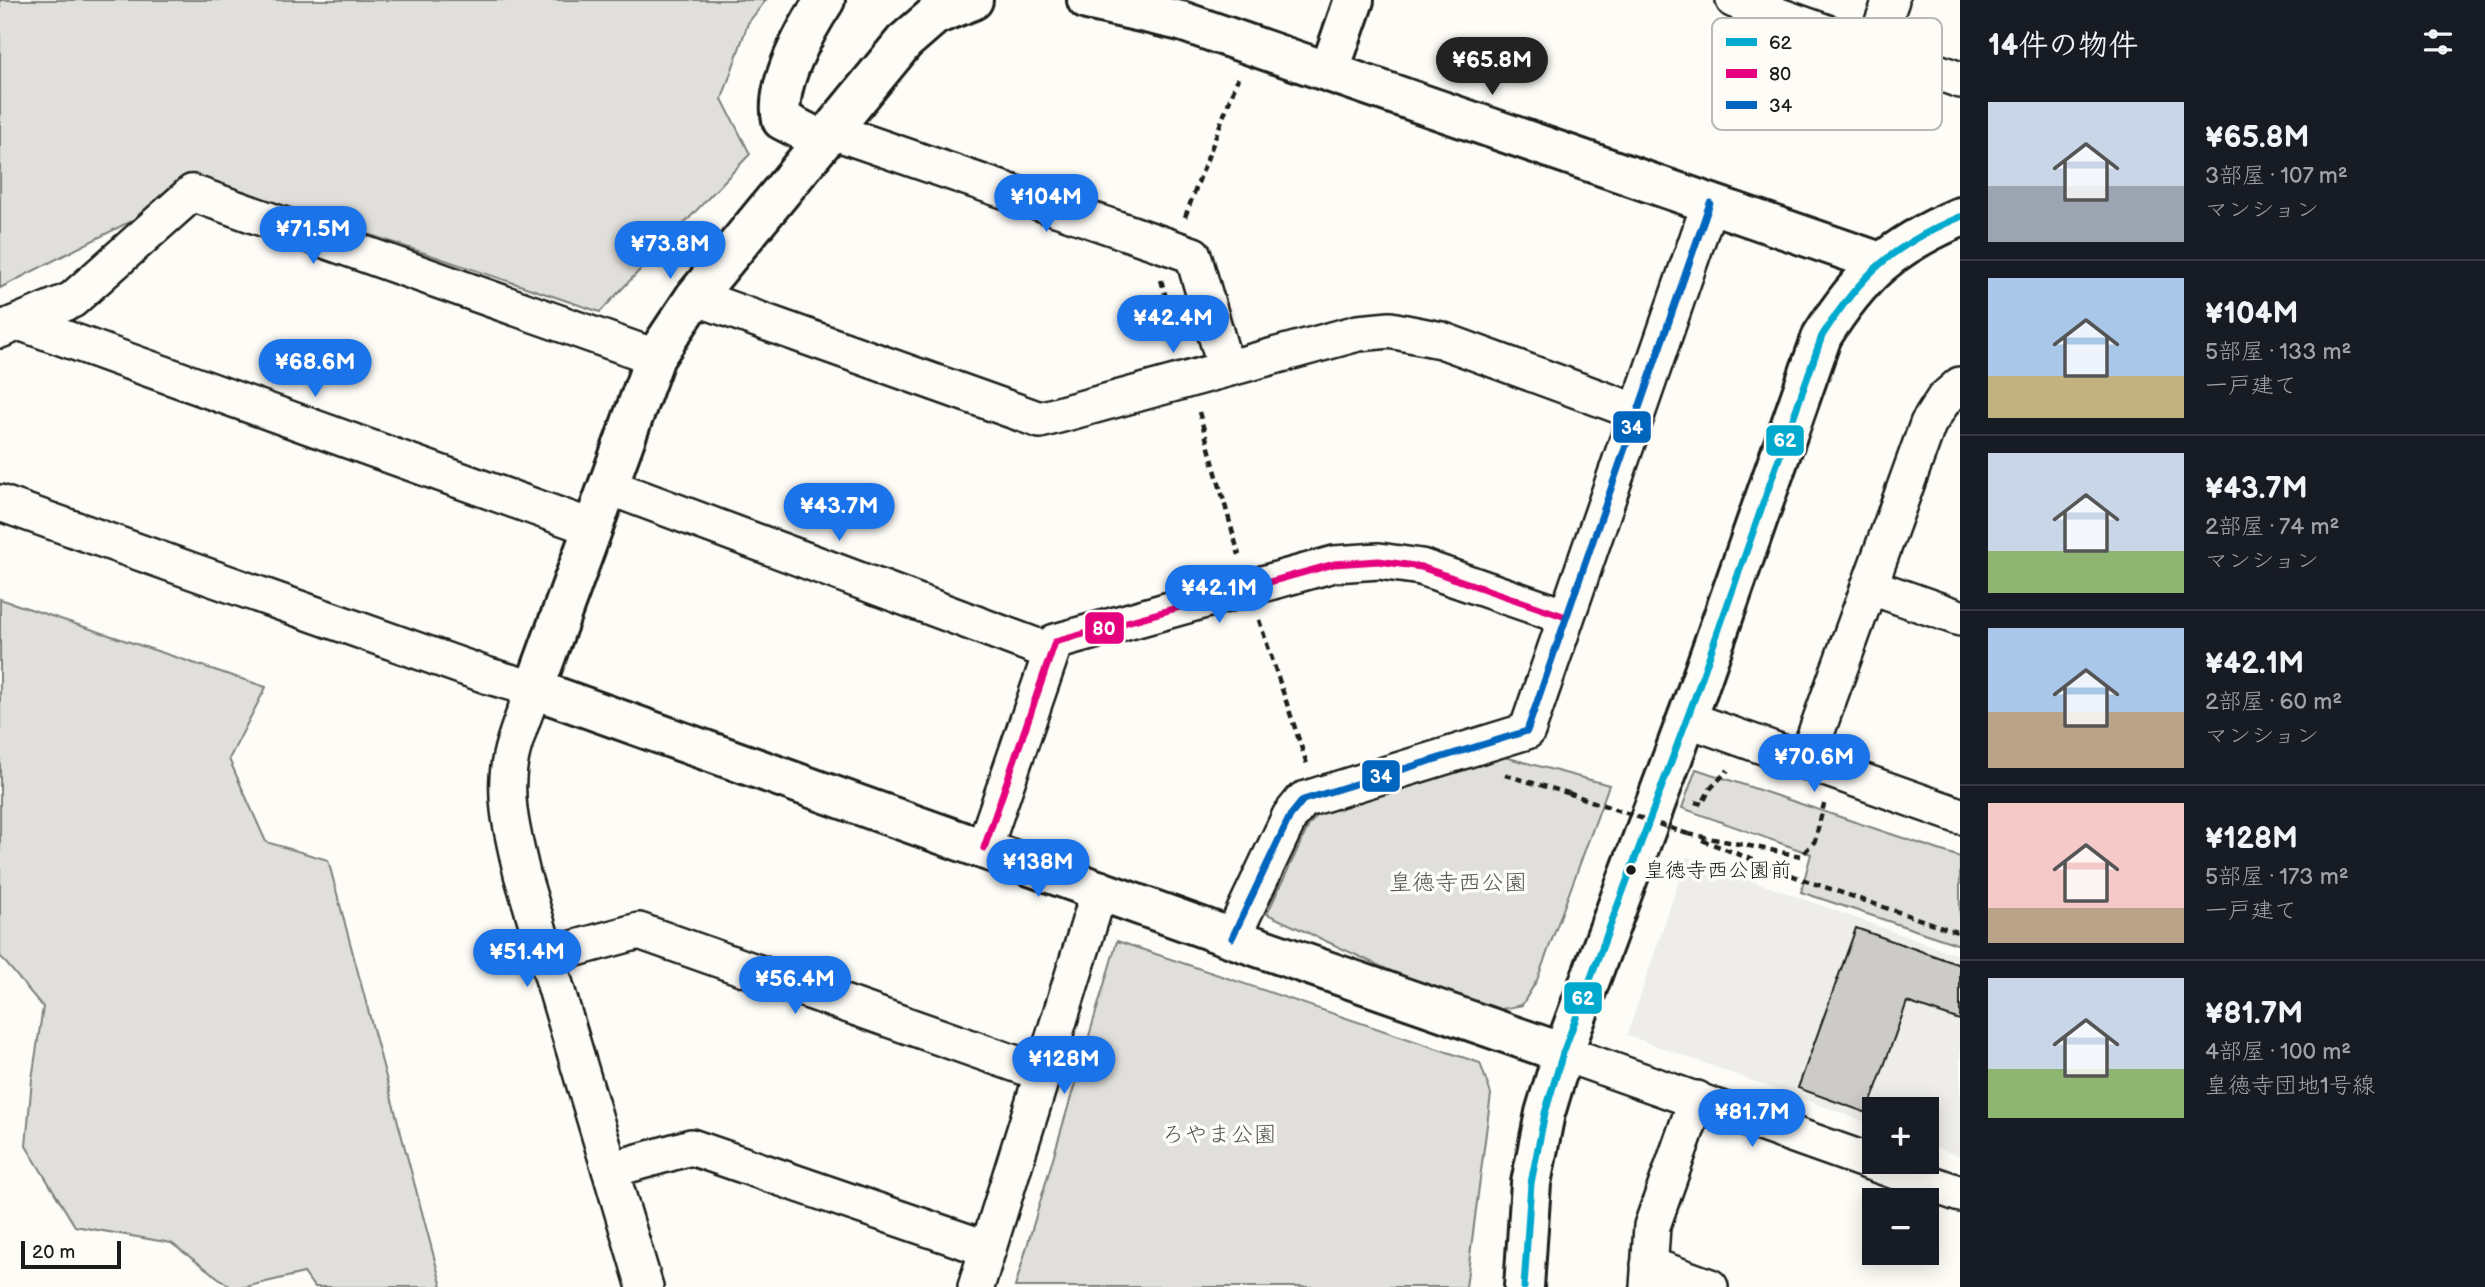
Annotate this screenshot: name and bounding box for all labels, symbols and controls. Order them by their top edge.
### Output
legend [1712,18,1942,130]
icon: filters [2419,23,2457,61]
text: 14件の物件 [1988,28,2138,64]
text: 62 [1769,32,1793,55]
pin: ¥65.8M [1435,38,1549,97]
text: ¥65.8M [1452,46,1532,74]
text: 80 [1769,63,1791,86]
text: 34 [1769,95,1793,118]
text: ¥65.8M [2205,120,2309,156]
icon: home [2044,130,2128,214]
text: 3部屋 · 107 m² [2205,162,2348,190]
pin: ¥104M [997,174,1095,234]
text: ¥104M [1010,183,1082,211]
text: マンション [2205,196,2319,224]
pin: ¥71.5M [256,206,370,266]
text: ¥71.5M [276,215,350,243]
pin: ¥73.8M [613,222,727,281]
text: ¥73.8M [631,230,709,258]
pin: ¥42.4M [1116,296,1230,355]
text: ¥104M [2205,296,2298,332]
text: ¥42.4M [1133,304,1213,332]
icon: home [2044,306,2128,390]
text: 5部屋 · 133 m² [2205,338,2352,366]
pin: ¥68.6M [258,340,372,399]
text: ¥68.6M [275,348,355,376]
text: 一戸建て [2205,372,2297,400]
line badge: 34 [1612,410,1652,444]
text: 34 [1621,417,1643,440]
line badge: 62 [1765,424,1805,457]
text: 62 [1774,430,1797,453]
text: ¥43.7M [2205,471,2308,507]
icon: home [2044,481,2128,565]
pin: ¥43.7M [782,484,896,543]
text: ¥43.7M [800,492,878,520]
text: 2部屋 · 74 m² [2205,513,2339,541]
text: マンション [2205,547,2319,575]
pin: ¥42.1M [1162,566,1276,625]
text: ¥42.1M [1181,574,1257,602]
line badge: 80 [1084,611,1125,645]
text: 80 [1092,618,1116,641]
text: ¥42.1M [2205,646,2304,682]
icon: home [2044,656,2128,740]
text: 2部屋 · 60 m² [2205,688,2342,716]
text: マンション [2205,722,2319,750]
pin: ¥70.6M [1757,734,1871,794]
text: ¥70.6M [1774,743,1854,771]
line badge: 34 [1361,759,1401,793]
text: 34 [1370,766,1392,789]
text: ¥128M [2205,821,2298,857]
icon: home [2044,831,2128,915]
pin: ¥138M [989,839,1087,899]
text: ¥138M [1003,848,1073,876]
place label: 皇徳寺西公園前 [1644,858,1791,883]
marker: 皇徳寺西公園前 [1624,863,1638,877]
text: 5部屋 · 173 m² [2205,863,2349,891]
park label: 皇徳寺西公園 [1389,869,1527,897]
text: 一戸建て [2205,897,2297,925]
pin: ¥51.4M [470,930,584,989]
text: ¥51.4M [489,938,565,966]
pin: ¥56.4M [738,956,852,1016]
text: ¥56.4M [755,965,835,993]
line badge: 62 [1563,981,1603,1015]
text: 62 [1572,988,1595,1011]
text: ¥81.7M [2205,996,2303,1032]
icon: home [2044,1006,2128,1090]
pin: ¥128M [1015,1036,1113,1096]
text: 4部屋 · 100 m² [2205,1038,2351,1066]
text: ¥128M [1028,1045,1100,1073]
text: 皇徳寺団地1号線 [2205,1072,2375,1100]
pin: ¥81.7M [1695,1090,1809,1149]
map controls [1862,1097,1939,1265]
button: + [1862,1097,1939,1174]
text: ¥81.7M [1714,1098,1790,1126]
park label: ろやま公園 [1162,1121,1277,1149]
button: − [1862,1188,1939,1265]
scale bar [21,1238,121,1270]
text: 20 m [32,1241,75,1264]

